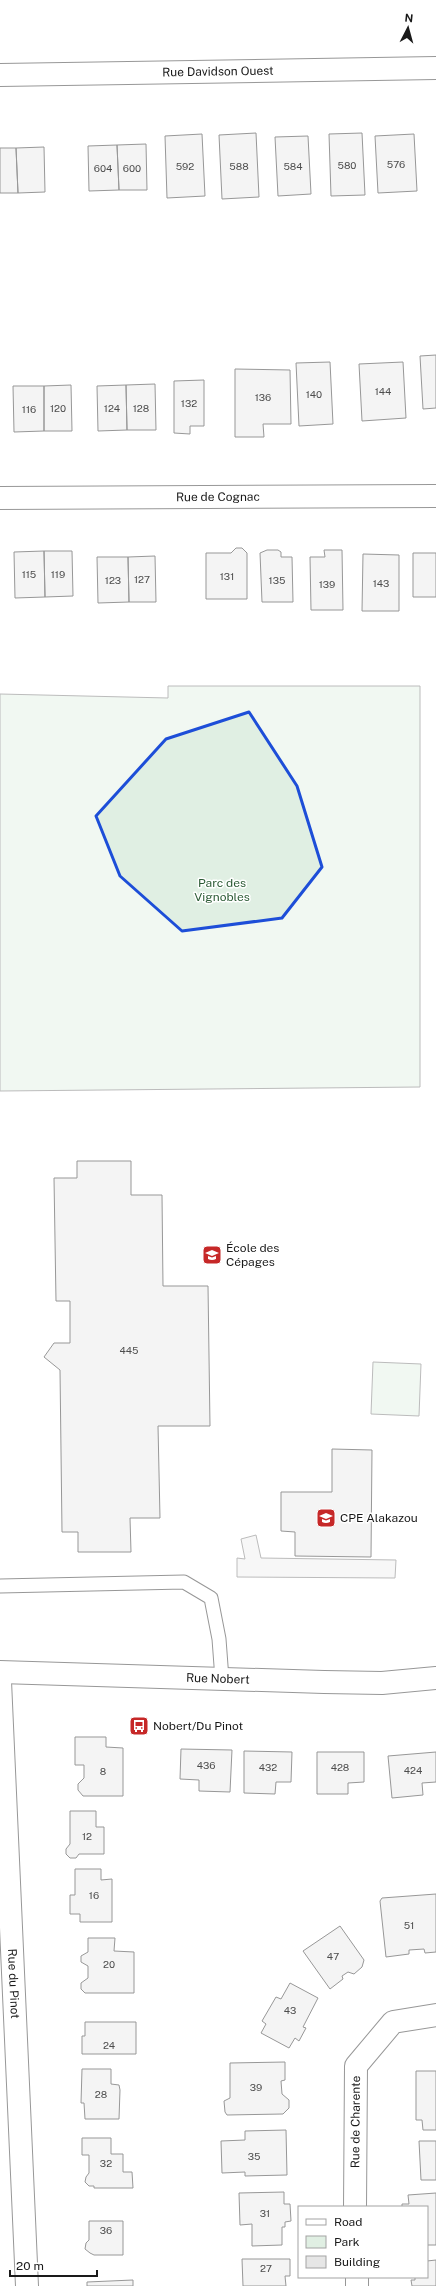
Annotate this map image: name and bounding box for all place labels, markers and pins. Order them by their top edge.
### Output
place label: École des Cépages [226,1241,279,1269]
school or university icon: École des Cépages [201,1244,223,1266]
school or university icon: CPE Alakazou [315,1507,337,1529]
place label: CPE Alakazou [340,1511,418,1525]
bus stop icon: Nobert/Du Pinot [128,1715,150,1737]
place label: Nobert/Du Pinot [153,1719,243,1733]

